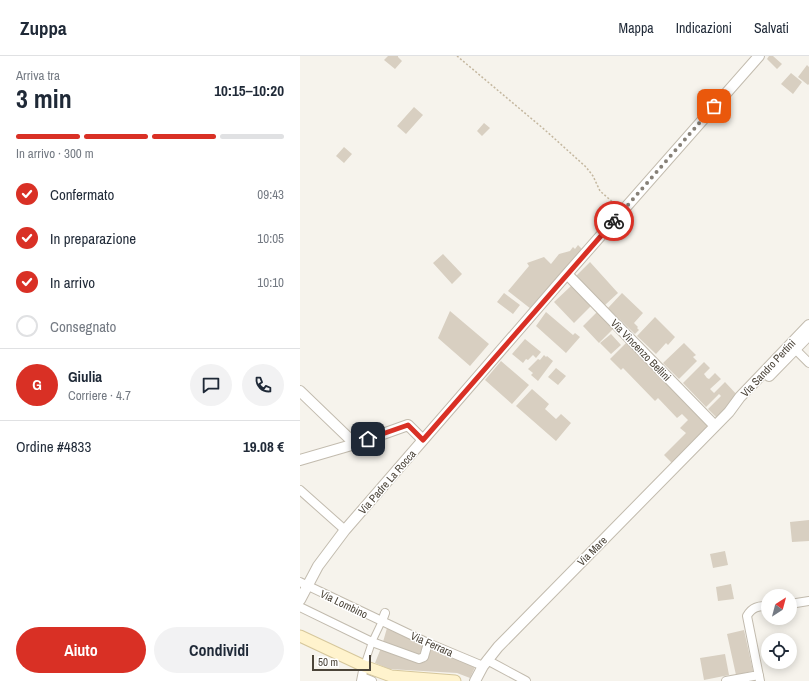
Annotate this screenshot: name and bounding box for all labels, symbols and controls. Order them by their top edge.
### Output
text: Zuppa [20,15,67,41]
text: Mappa [619,19,654,37]
text: Indicazioni [676,19,732,37]
text: Salvati [754,19,789,37]
text: Arriva tra [16,67,60,84]
text: 10:15–10:20 [214,80,284,101]
text: 3 min [16,81,72,116]
pin [697,89,731,123]
icon: bag [703,95,725,117]
text: In arrivo · 300 m [16,145,94,162]
icon: check [16,183,38,205]
text: Confermato [50,184,114,205]
text: 09:43 [257,186,284,203]
courier [594,201,634,241]
icon: bike [603,210,625,232]
icon: check [16,227,38,249]
text: In preparazione [50,228,136,249]
text: 10:05 [257,230,284,247]
icon: check [16,271,38,293]
text: In arrivo [50,272,95,293]
text: 10:10 [257,274,284,291]
text: Consegnato [50,316,116,337]
street label: Via Vincenzo Bellini [608,316,674,384]
street label: Via Sandro Pertini [738,336,798,400]
button: chat [190,364,232,406]
button: phone [242,364,284,406]
text: Giulia [68,366,102,387]
text: G [32,374,42,395]
text: Corriere · 4.7 [68,387,131,404]
pin [351,422,385,456]
icon: home [357,428,379,450]
text: Ordine #4833 [16,436,91,457]
text: 19.08 € [243,436,284,457]
street label: Via Padre La Rocca [355,447,419,517]
street label: Via Mare [574,533,610,569]
street label: Via Lombino [318,587,370,621]
north arrow [761,589,797,625]
map controls [761,589,797,669]
button: Aiuto [16,627,146,673]
button: Condividi [154,627,284,673]
street label: Via Ferrara [409,628,455,660]
button: locate [761,633,797,669]
scale bar [312,653,371,672]
text: 50 m [318,655,338,669]

